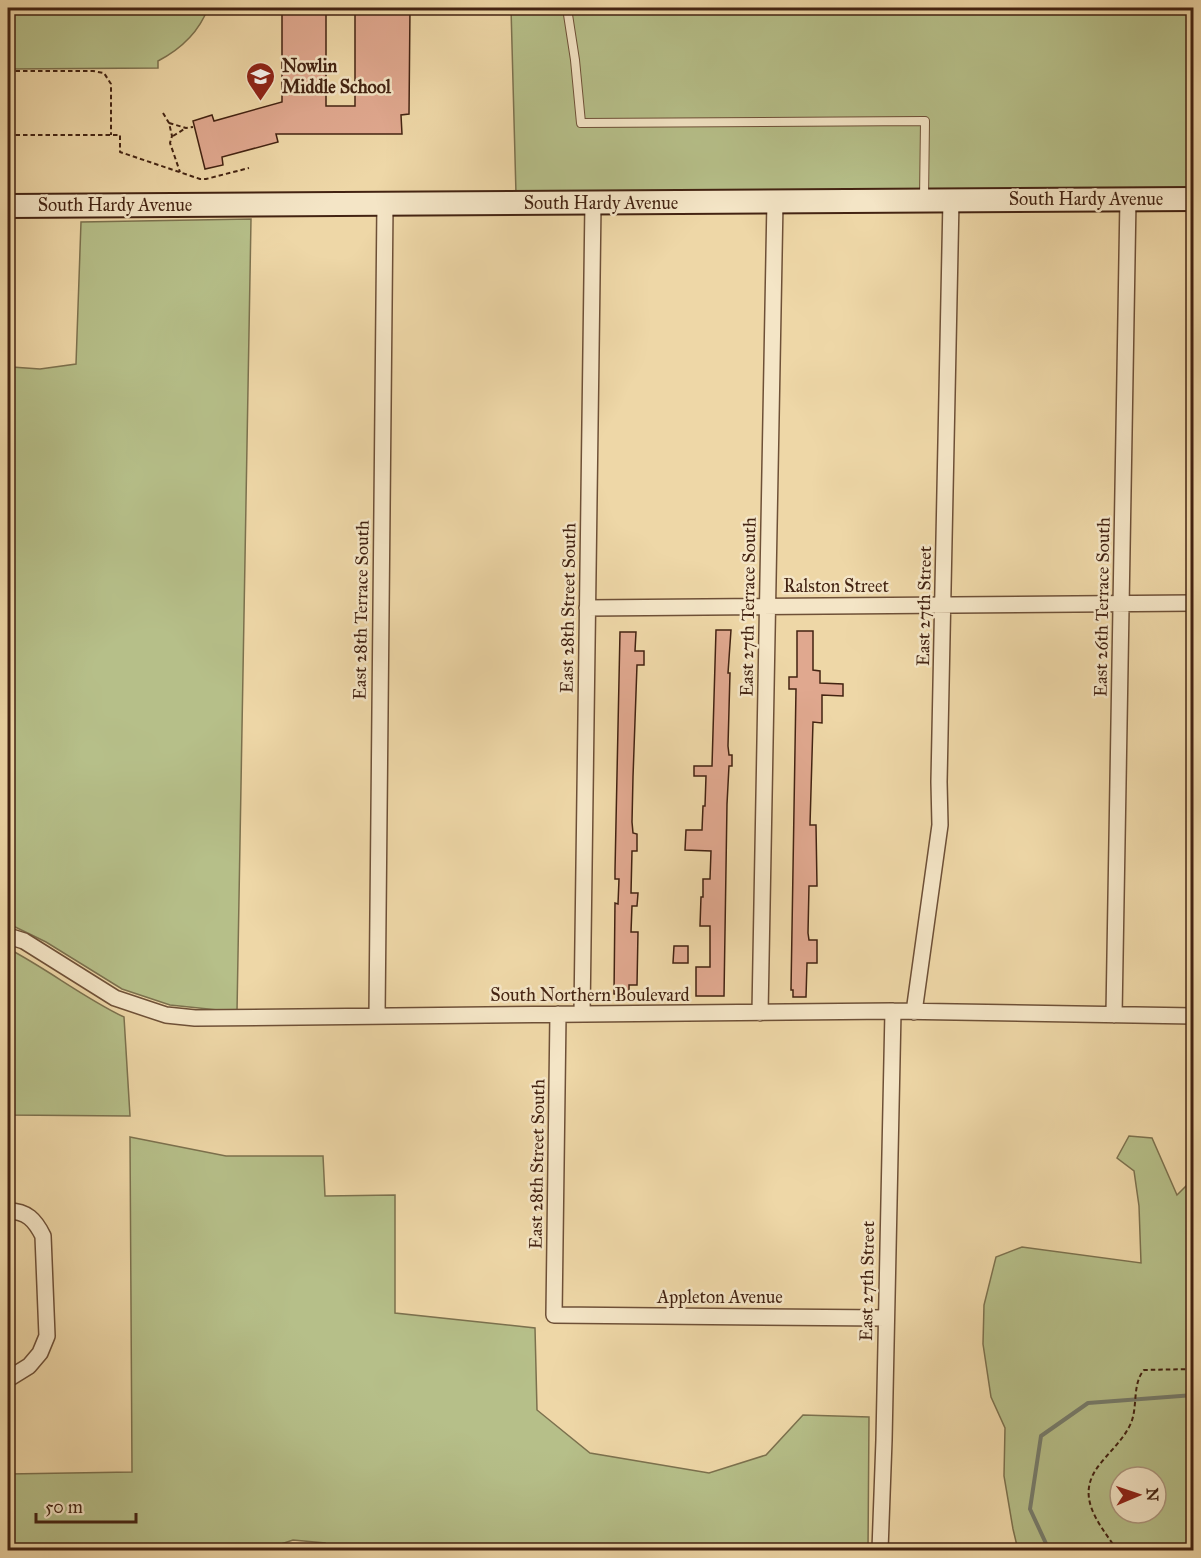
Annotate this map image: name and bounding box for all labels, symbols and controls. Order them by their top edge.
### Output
place label: Nowlin Middle School [282,55,392,98]
school or university icon: Nowlin Middle School [245,60,277,102]
street label: South Hardy Avenue [1009,188,1163,210]
street label: South Hardy Avenue [524,192,678,214]
street label: South Hardy Avenue [38,194,192,216]
street label: East 27th Terrace South [735,517,761,697]
street label: East 26th Terrace South [1089,517,1115,697]
street label: East 28th Terrace South [348,520,374,700]
street label: East 28th Street South [556,523,580,693]
street label: East 27th Street [912,545,936,666]
street label: Ralston Street [783,575,889,597]
street label: South Northern Boulevard [490,984,690,1006]
street label: East 28th Street South [525,1079,549,1249]
street label: East 27th Street [855,1220,879,1341]
street label: Appleton Avenue [656,1286,783,1308]
north arrow [1108,1465,1168,1525]
scale bar [36,1486,136,1524]
text: N [1143,1487,1162,1502]
text: 50 m [45,1496,83,1518]

